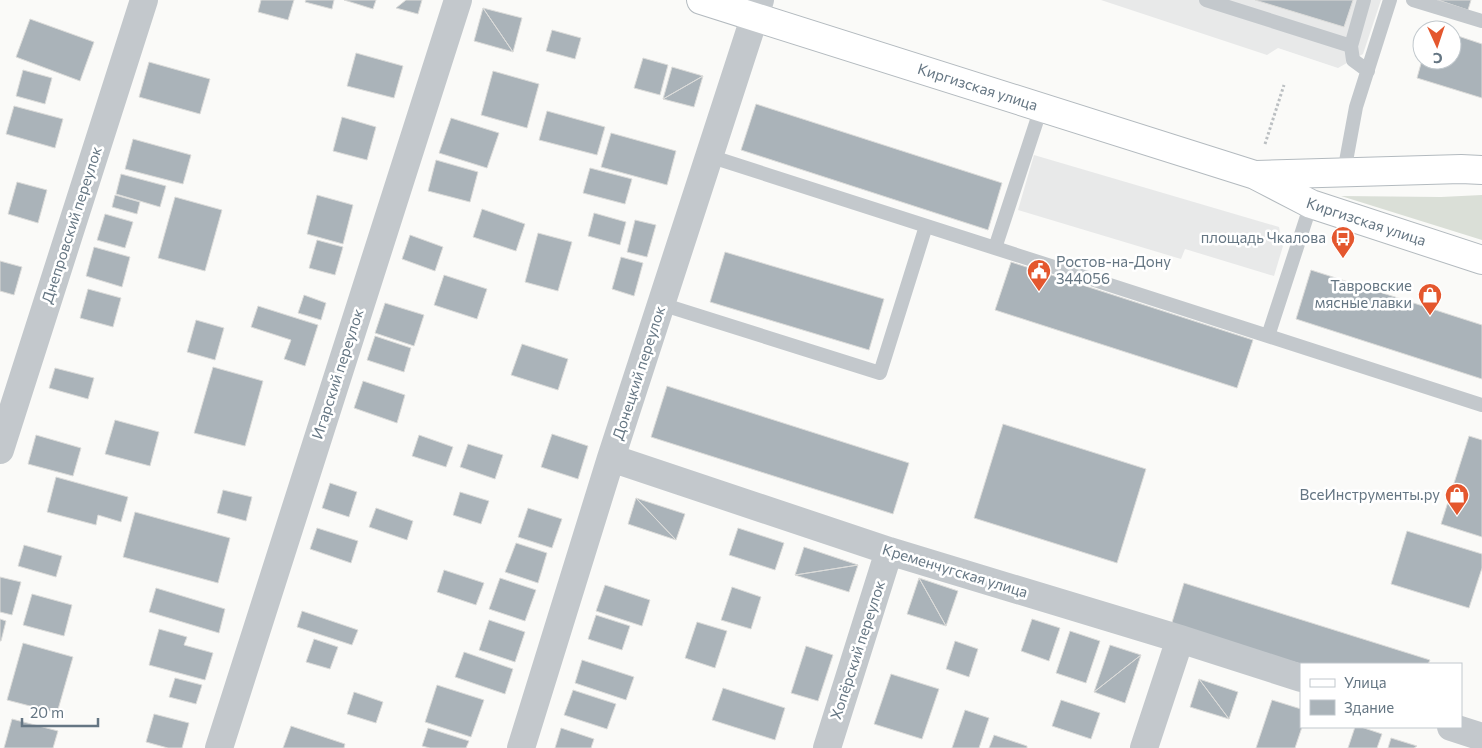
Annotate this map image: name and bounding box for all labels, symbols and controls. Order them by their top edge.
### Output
north arrow [1412,20,1462,70]
text: С [1432,50,1443,67]
street label: Киргизская улица [916,59,1040,114]
street label: Днепровский переулок [37,144,105,305]
street label: Киргизская улица [1304,193,1429,249]
bus stop icon: площадь Чкалова [1330,225,1356,259]
place label: площадь Чкалова [1201,228,1326,246]
place label: Ростов-на-Дону 344056 [1056,252,1171,287]
public building icon: Ростов-на-Дону 344056 [1026,258,1052,292]
place label: Тавровские мясные лавки [1315,276,1412,311]
shop icon: Тавровские мясные лавки [1417,282,1443,316]
street label: Донецкий переулок [608,303,668,442]
street label: Игарский переулок [308,306,367,441]
shop icon: ВсеИнструменты.ру [1444,482,1470,516]
place label: ВсеИнструменты.ру [1299,485,1440,503]
street label: Кременчугская улица [880,539,1030,601]
street label: Хопёрский переулок [826,578,888,722]
legend [1300,663,1462,728]
text: Улица [1344,673,1386,691]
scale bar [22,696,99,728]
text: Здание [1344,698,1394,716]
text: 20 m [30,703,64,721]

